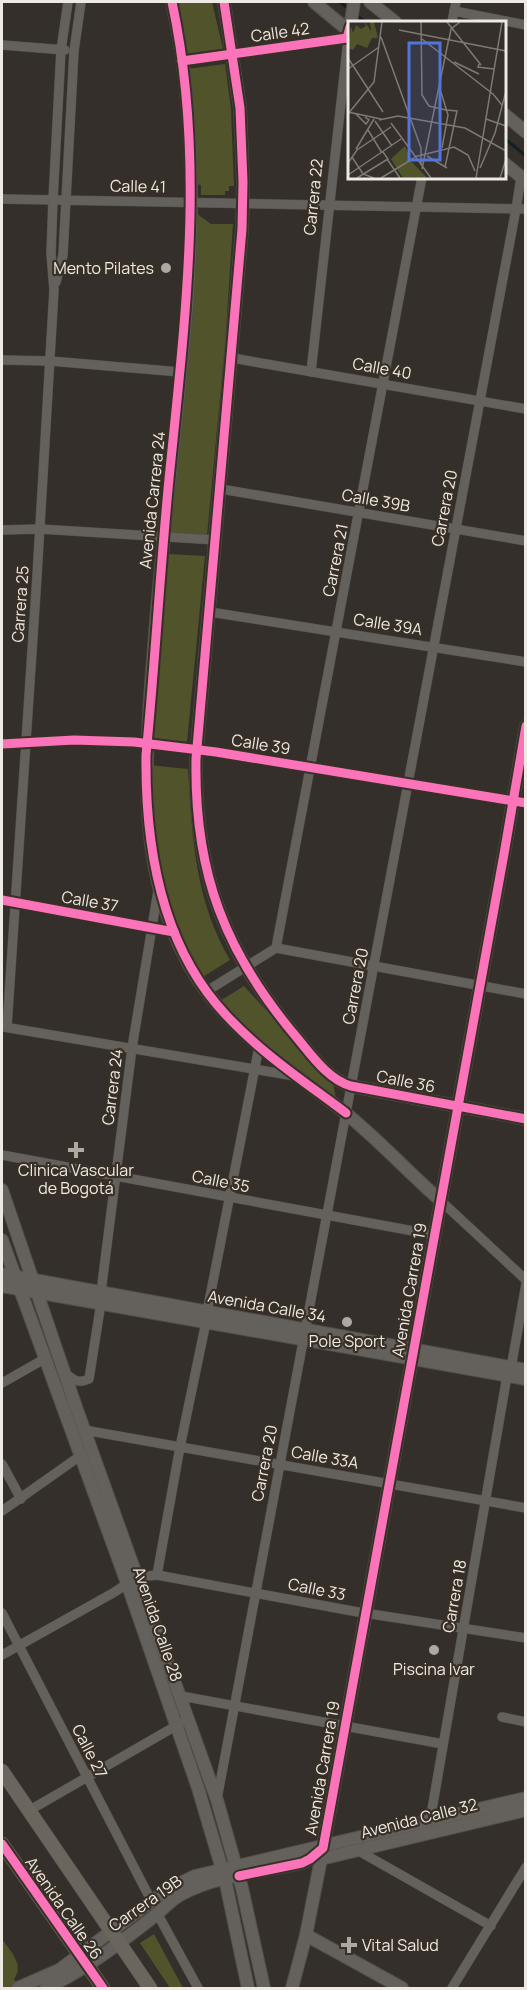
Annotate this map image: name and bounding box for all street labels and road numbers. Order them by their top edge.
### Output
street label: Calle 42 [249,17,311,47]
street label: Carrera 22 [298,158,328,236]
street label: Calle 41 [110,175,166,197]
street label: Calle 40 [351,352,413,384]
street label: Avenida Carrera 24 [134,430,170,570]
street label: Carrera 20 [426,468,462,548]
street label: Calle 39B [340,483,412,517]
street label: Carrera 21 [317,522,353,598]
street label: Carrera 25 [6,565,34,643]
street label: Calle 39A [352,608,424,640]
street label: Calle 39 [230,729,292,759]
street label: Calle 37 [60,885,120,917]
street label: Carrera 20 [337,946,373,1026]
street label: Carrera 24 [96,1048,128,1126]
street label: Calle 36 [375,1065,437,1097]
street label: Calle 35 [190,1165,252,1197]
street label: Avenida Carrera 19 [386,1221,432,1359]
street label: Avenida Calle 34 [206,1285,328,1327]
street label: Carrera 20 [246,1423,282,1503]
street label: Calle 33A [290,1440,360,1474]
street label: Carrera 18 [437,1558,471,1634]
street label: Avenida Calle 28 [128,1564,188,1684]
street label: Calle 33 [286,1573,348,1605]
street label: Avenida Carrera 19 [299,1699,345,1837]
street label: Calle 27 [67,1720,113,1782]
street label: Avenida Calle 32 [358,1793,480,1843]
street label: Avenida Calle 26 [20,1852,108,1964]
street label: Carrera 19B [104,1870,186,1936]

